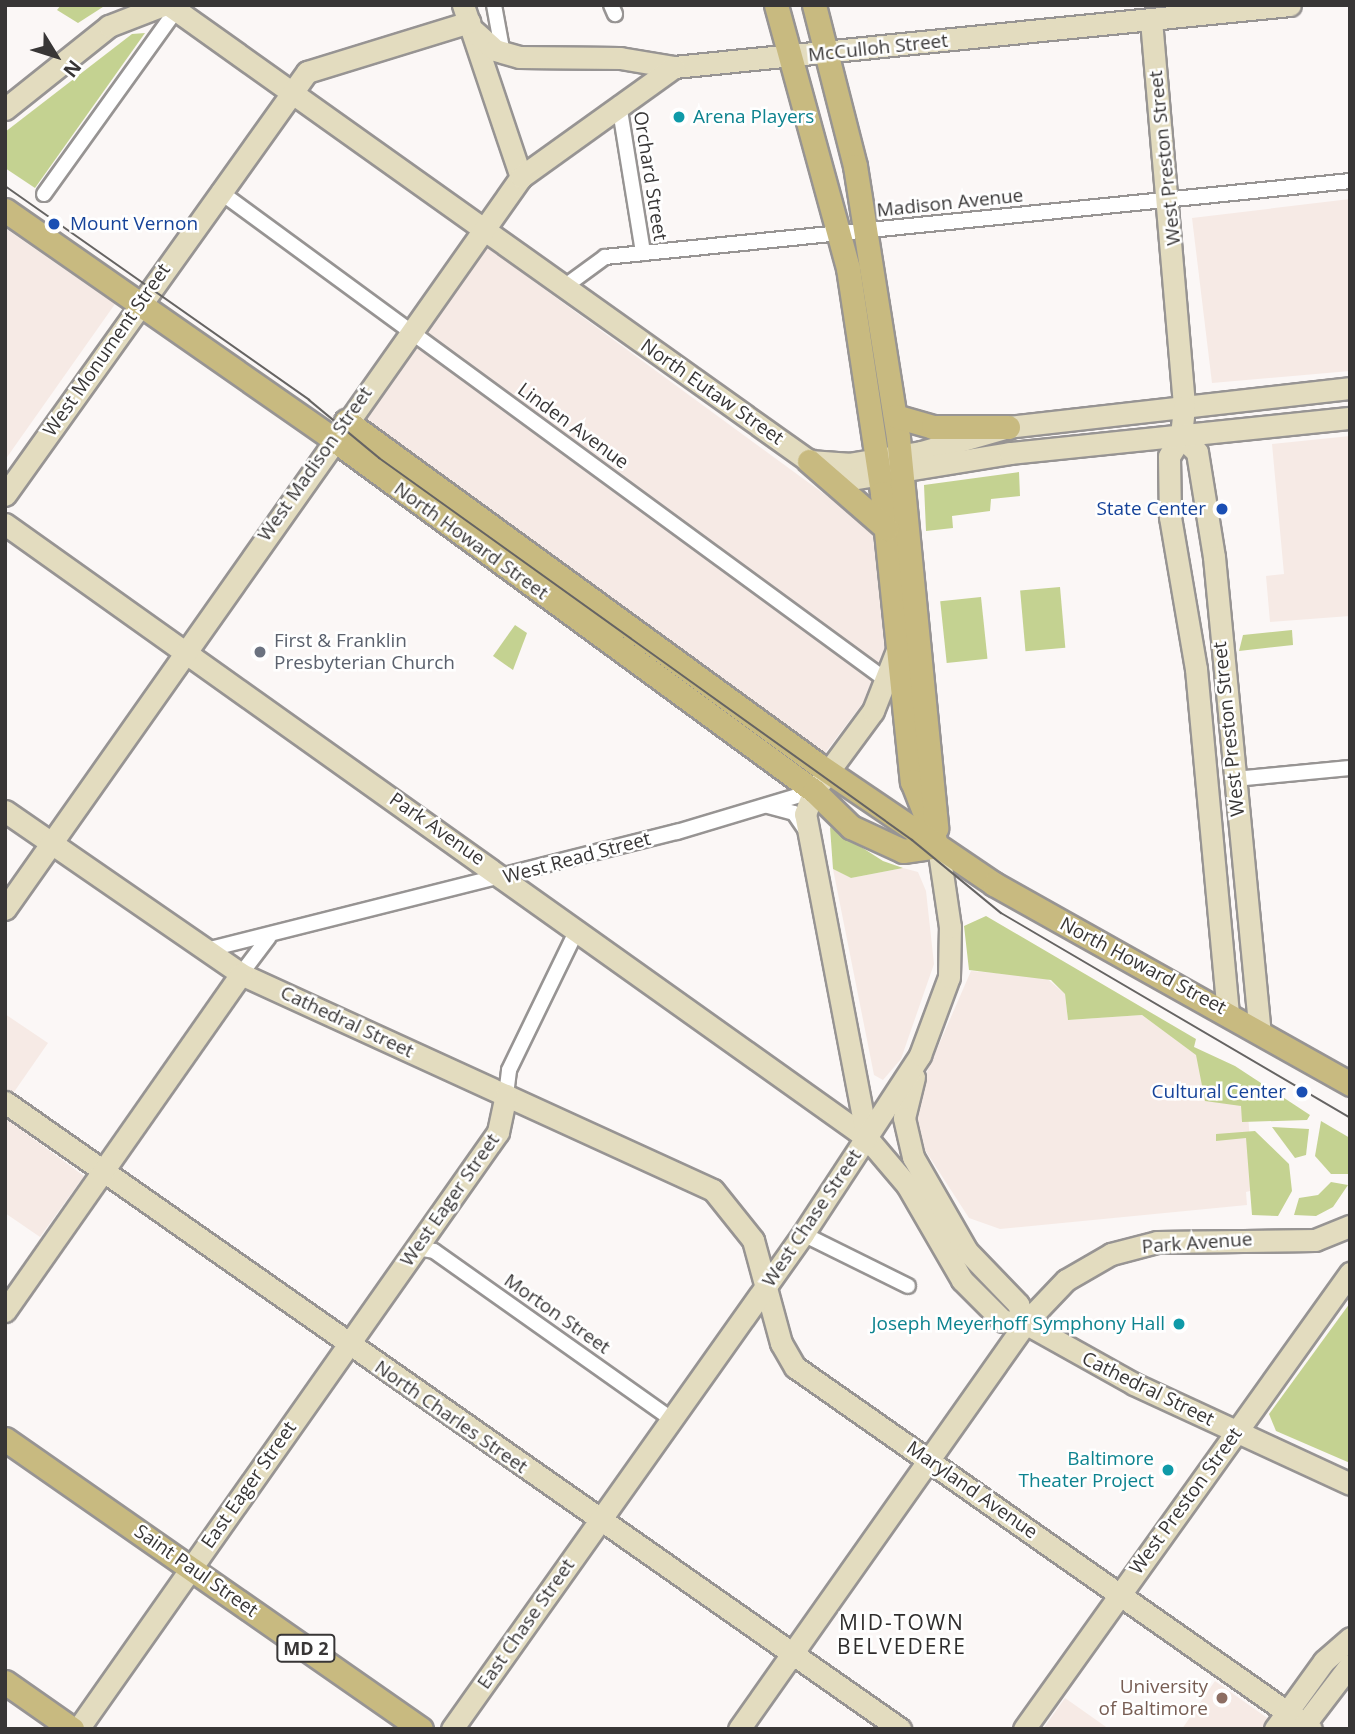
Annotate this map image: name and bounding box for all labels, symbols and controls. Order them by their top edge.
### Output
north arrow [21,21,91,91]
street label: McCulloh Street [807,29,949,67]
text: N [58,55,88,83]
street label: West Preston Street [1144,69,1186,247]
place label: Arena Players [693,106,814,128]
street label: Orchard Street [628,109,672,243]
marker: Arena Players [671,109,687,125]
street label: Madison Avenue [876,184,1024,222]
place label: Mount Vernon [70,213,198,235]
marker: Mount Vernon [44,214,64,234]
street label: West Monument Street [39,259,175,441]
street label: North Eutaw Street [636,334,788,450]
street label: Linden Avenue [513,378,633,474]
street label: West Madison Street [253,382,377,546]
street label: North Howard Street [389,477,553,605]
place label: State Center [1096,498,1206,520]
marker: State Center [1212,499,1232,519]
place label: First & Franklin Presbyterian Church [274,630,455,674]
street label: West Preston Street [1208,640,1250,818]
marker: First & Franklin Presbyterian Church [252,644,268,660]
street label: Park Avenue [385,788,489,870]
street label: West Read Street [501,827,653,889]
street label: North Howard Street [1056,913,1230,1019]
street label: Cathedral Street [277,981,417,1063]
place label: Cultural Center [1152,1081,1286,1103]
marker: Cultural Center [1292,1082,1312,1102]
street label: West Eager Street [396,1129,504,1271]
street label: West Chase Street [758,1145,866,1291]
street label: Park Avenue [1141,1228,1253,1258]
street label: Morton Street [500,1269,614,1359]
place label: Joseph Meyerhoff Symphony Hall [872,1313,1165,1335]
marker: Joseph Meyerhoff Symphony Hall [1171,1316,1187,1332]
street label: Cathedral Street [1078,1347,1218,1431]
street label: North Charles Street [370,1356,532,1478]
street label: East Eager Street [197,1417,301,1553]
street label: West Preston Street [1125,1423,1247,1579]
street label: Maryland Avenue [902,1436,1042,1544]
place label: Baltimore Theater Project [1019,1448,1154,1492]
marker: Baltimore Theater Project [1160,1462,1176,1478]
street label: Saint Paul Street [130,1520,262,1622]
street label: East Chase Street [473,1554,579,1694]
district label: MID-TOWN BELVEDERE [838,1609,966,1659]
road number: MD 2 [276,1633,336,1662]
place label: University of Baltimore [1099,1676,1208,1720]
marker: University of Baltimore [1214,1690,1230,1706]

